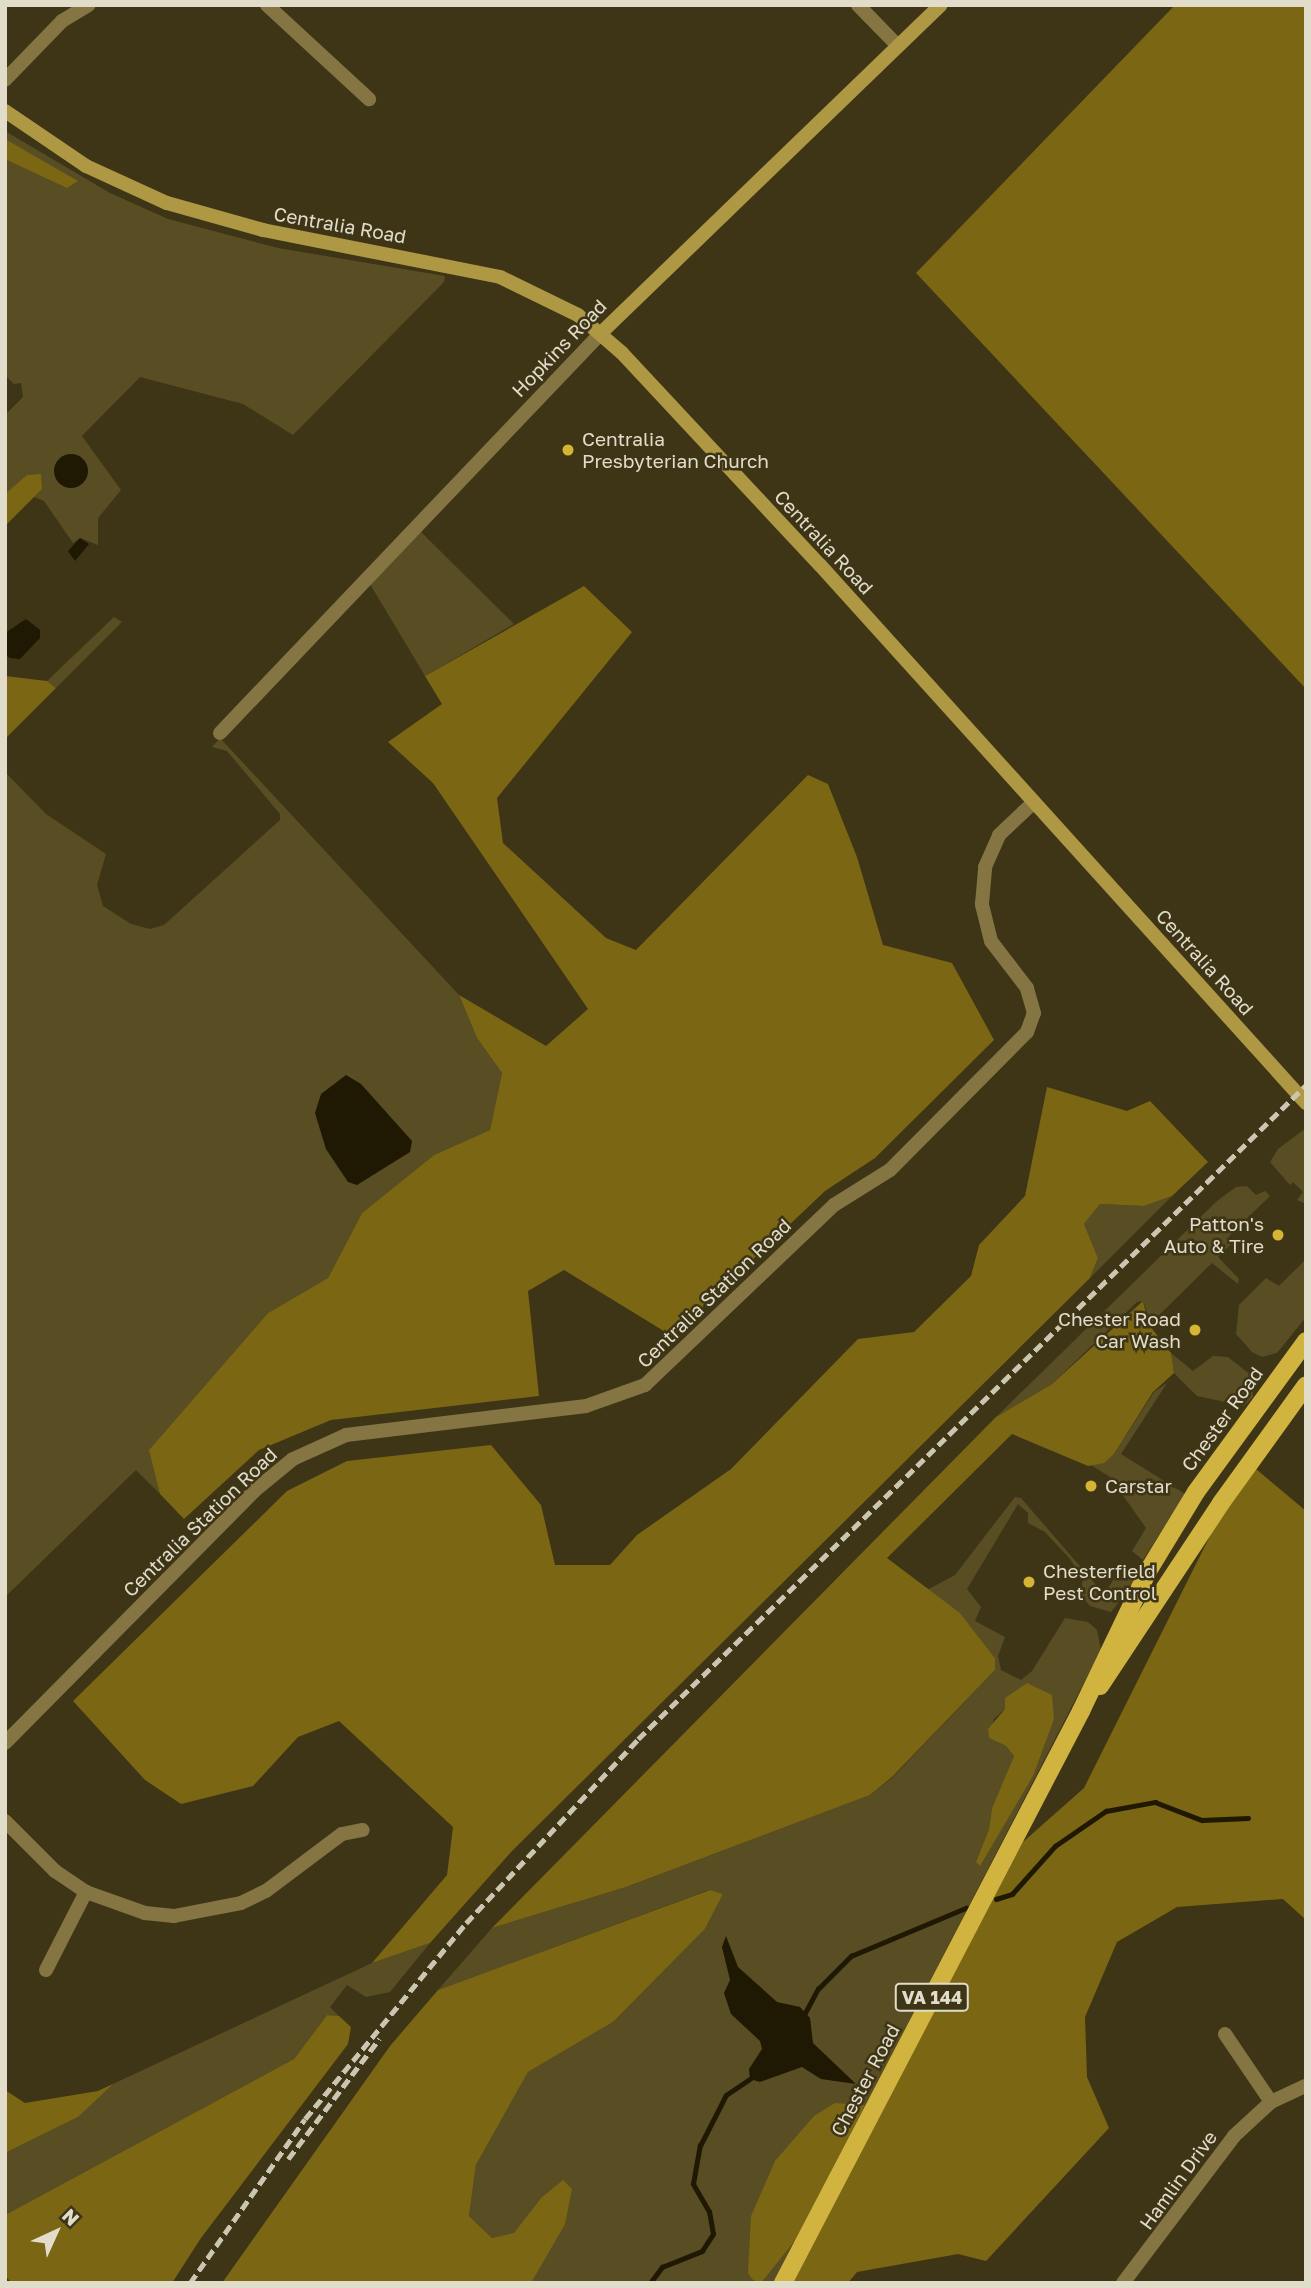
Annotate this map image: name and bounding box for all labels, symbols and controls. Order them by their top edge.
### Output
street label: Centralia Road [272,202,408,248]
street label: Hopkins Road [507,295,611,401]
place label: Centralia Presbyterian Church [582,428,769,472]
marker: Centralia Presbyterian Church [560,442,576,458]
street label: Centralia Road [770,485,878,599]
street label: Centralia Road [1152,905,1258,1019]
place label: Patton's Auto & Tire [1164,1213,1264,1257]
street label: Centralia Station Road [632,1214,796,1372]
marker: Patton's Auto & Tire [1270,1227,1286,1243]
place label: Chester Road Car Wash [1058,1308,1181,1352]
marker: Chester Road Car Wash [1187,1322,1203,1338]
street label: Chester Road [1177,1363,1267,1475]
street label: Centralia Station Road [118,1443,282,1601]
place label: Carstar [1105,1475,1172,1497]
marker: Carstar [1083,1478,1099,1494]
place label: Chesterfield Pest Control [1043,1560,1157,1604]
marker: Chesterfield Pest Control [1021,1574,1037,1590]
road number: VA 144 [894,1982,970,2011]
street label: Chester Road [826,2020,904,2140]
street label: Hamlin Drive [1134,2126,1222,2234]
north arrow [21,2197,91,2267]
text: N [58,2204,84,2230]

